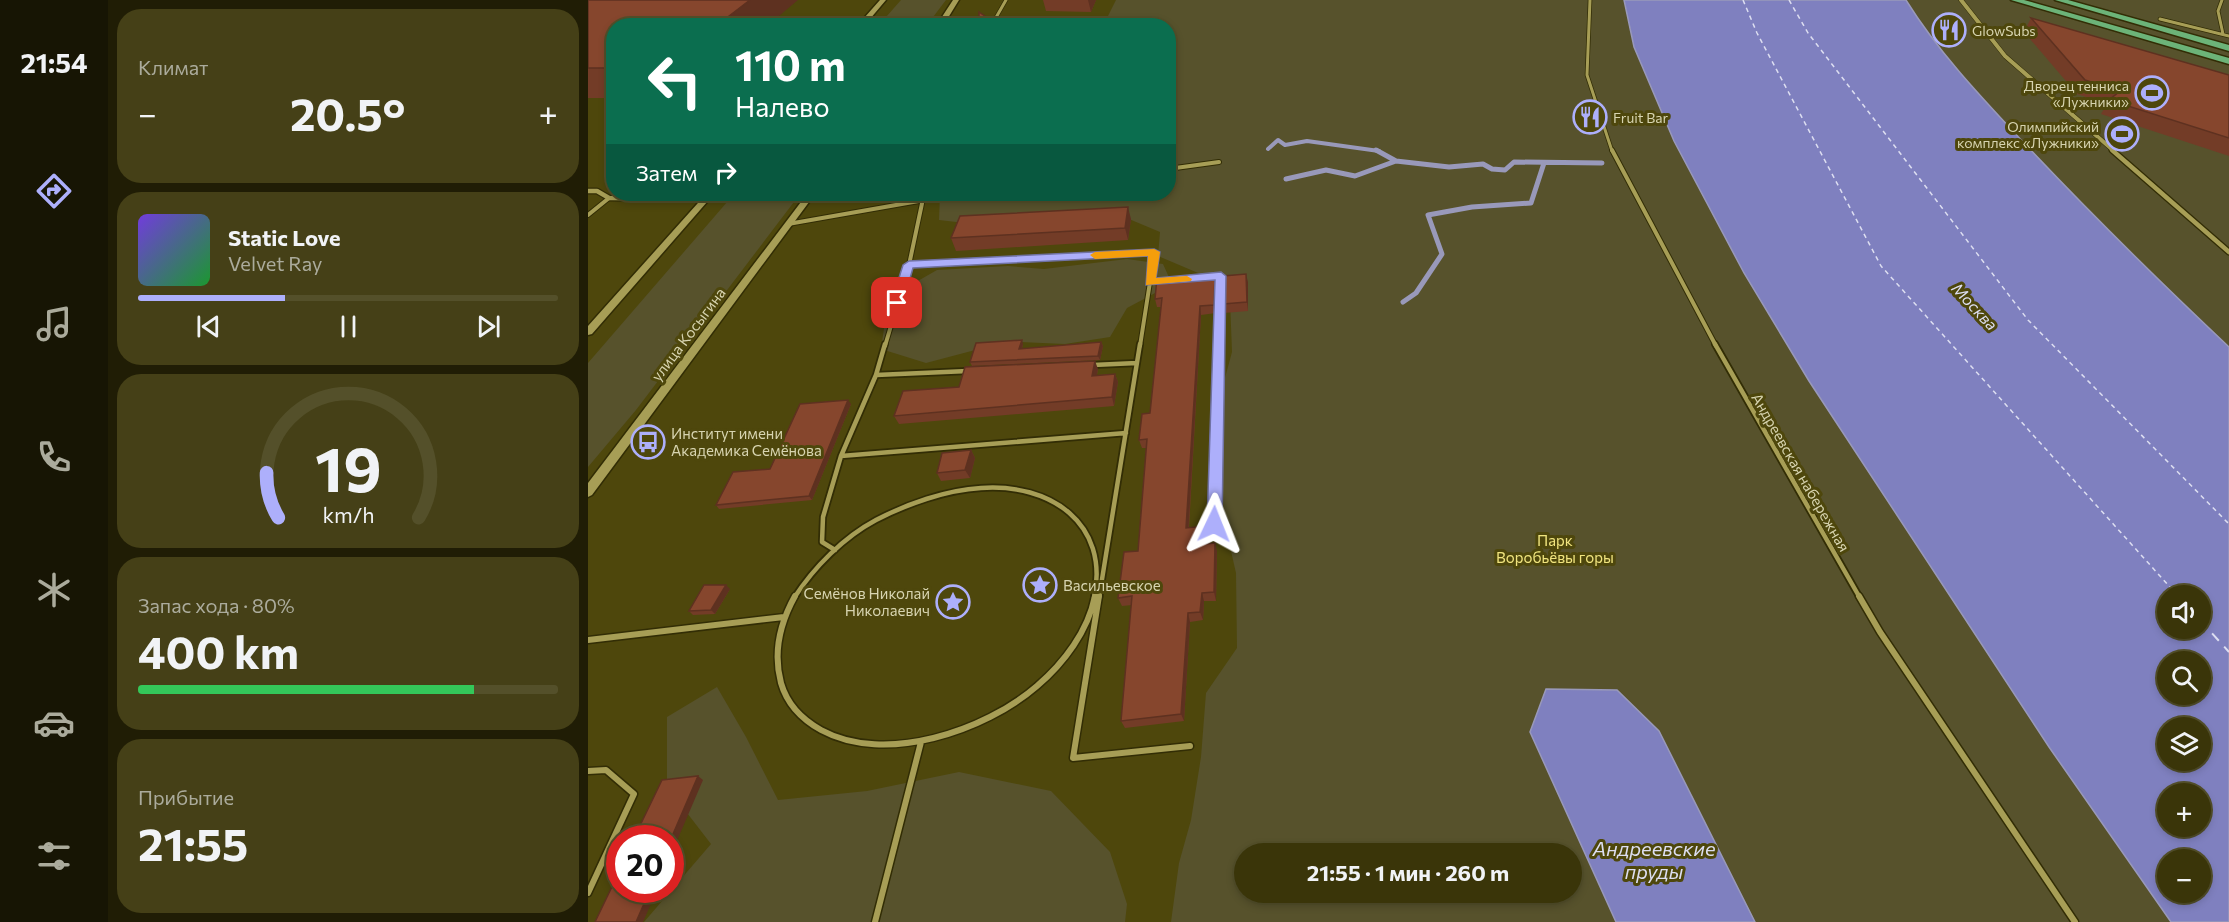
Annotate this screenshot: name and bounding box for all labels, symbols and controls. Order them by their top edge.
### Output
restaurant icon: GlowSubs [1931,12,1967,48]
place label: GlowSubs [1972,22,2036,39]
text: 110 m [735,38,846,90]
icon: left [636,42,714,120]
text: 21:54 [20,46,88,79]
text: Климат [138,55,208,79]
sports icon: Дворец тенниса «Лужники» [2134,75,2170,111]
place label: Дворец тенниса «Лужники» [2024,77,2129,110]
text: 20.5° [290,85,405,140]
text: Налево [735,90,830,123]
text: − [138,92,157,133]
text: + [539,92,558,133]
restaurant icon: Fruit Bar [1572,99,1608,135]
place label: Fruit Bar [1613,109,1669,126]
sports icon: Олимпийский комплекс «Лужники» [2104,116,2140,152]
place label: Олимпийский комплекс «Лужники» [1957,118,2099,151]
icon: right [709,156,742,189]
text: Затем [636,159,697,186]
icon: directions [33,170,75,212]
text: Static Love [228,224,341,251]
text: Velvet Ray [228,251,322,275]
pin [871,277,922,328]
water label: Москва [1948,278,2002,334]
street label: улица Косыгина [647,284,729,384]
icon: arrive [880,286,913,319]
icon: music [33,303,75,345]
icon: previous [192,310,225,343]
icon: pause [332,310,365,343]
icon: next [472,310,505,343]
street label: Андреевская набережная [1748,389,1854,555]
bus stop icon: Институт имени Академика Семёнова [630,424,666,460]
place label: Институт имени Академика Семёнова [671,424,822,459]
text: 19 [315,429,381,505]
icon: phone [33,436,75,478]
position arrow [1182,492,1246,556]
text: km/h [322,501,374,527]
park label: Парк Воробьёвы горы [1496,531,1614,566]
place icon: Васильевское [1022,567,1058,603]
icon: climate [33,569,75,611]
place label: Васильевское [1063,576,1161,594]
place label: Семёнов Николай Николаевич [803,584,930,619]
place icon: Семёнов Николай Николаевич [935,584,971,620]
map controls [2157,585,2211,903]
button: sound [2157,585,2211,639]
text: Запас хода · 80% [138,593,295,617]
text: 400 km [138,623,299,678]
button: search [2157,651,2211,705]
icon: car [33,702,75,744]
button: layers [2157,717,2211,771]
button: + [2157,783,2211,837]
text: Прибытие [138,785,234,809]
text: 21:55 [138,815,248,870]
speed limit sign: 20 [606,825,684,903]
icon: filters [33,835,75,877]
water label: Андреевские пруды [1592,836,1716,883]
button: − [2157,849,2211,903]
text: 21:55 · 1 мин · 260 m [1307,859,1509,886]

